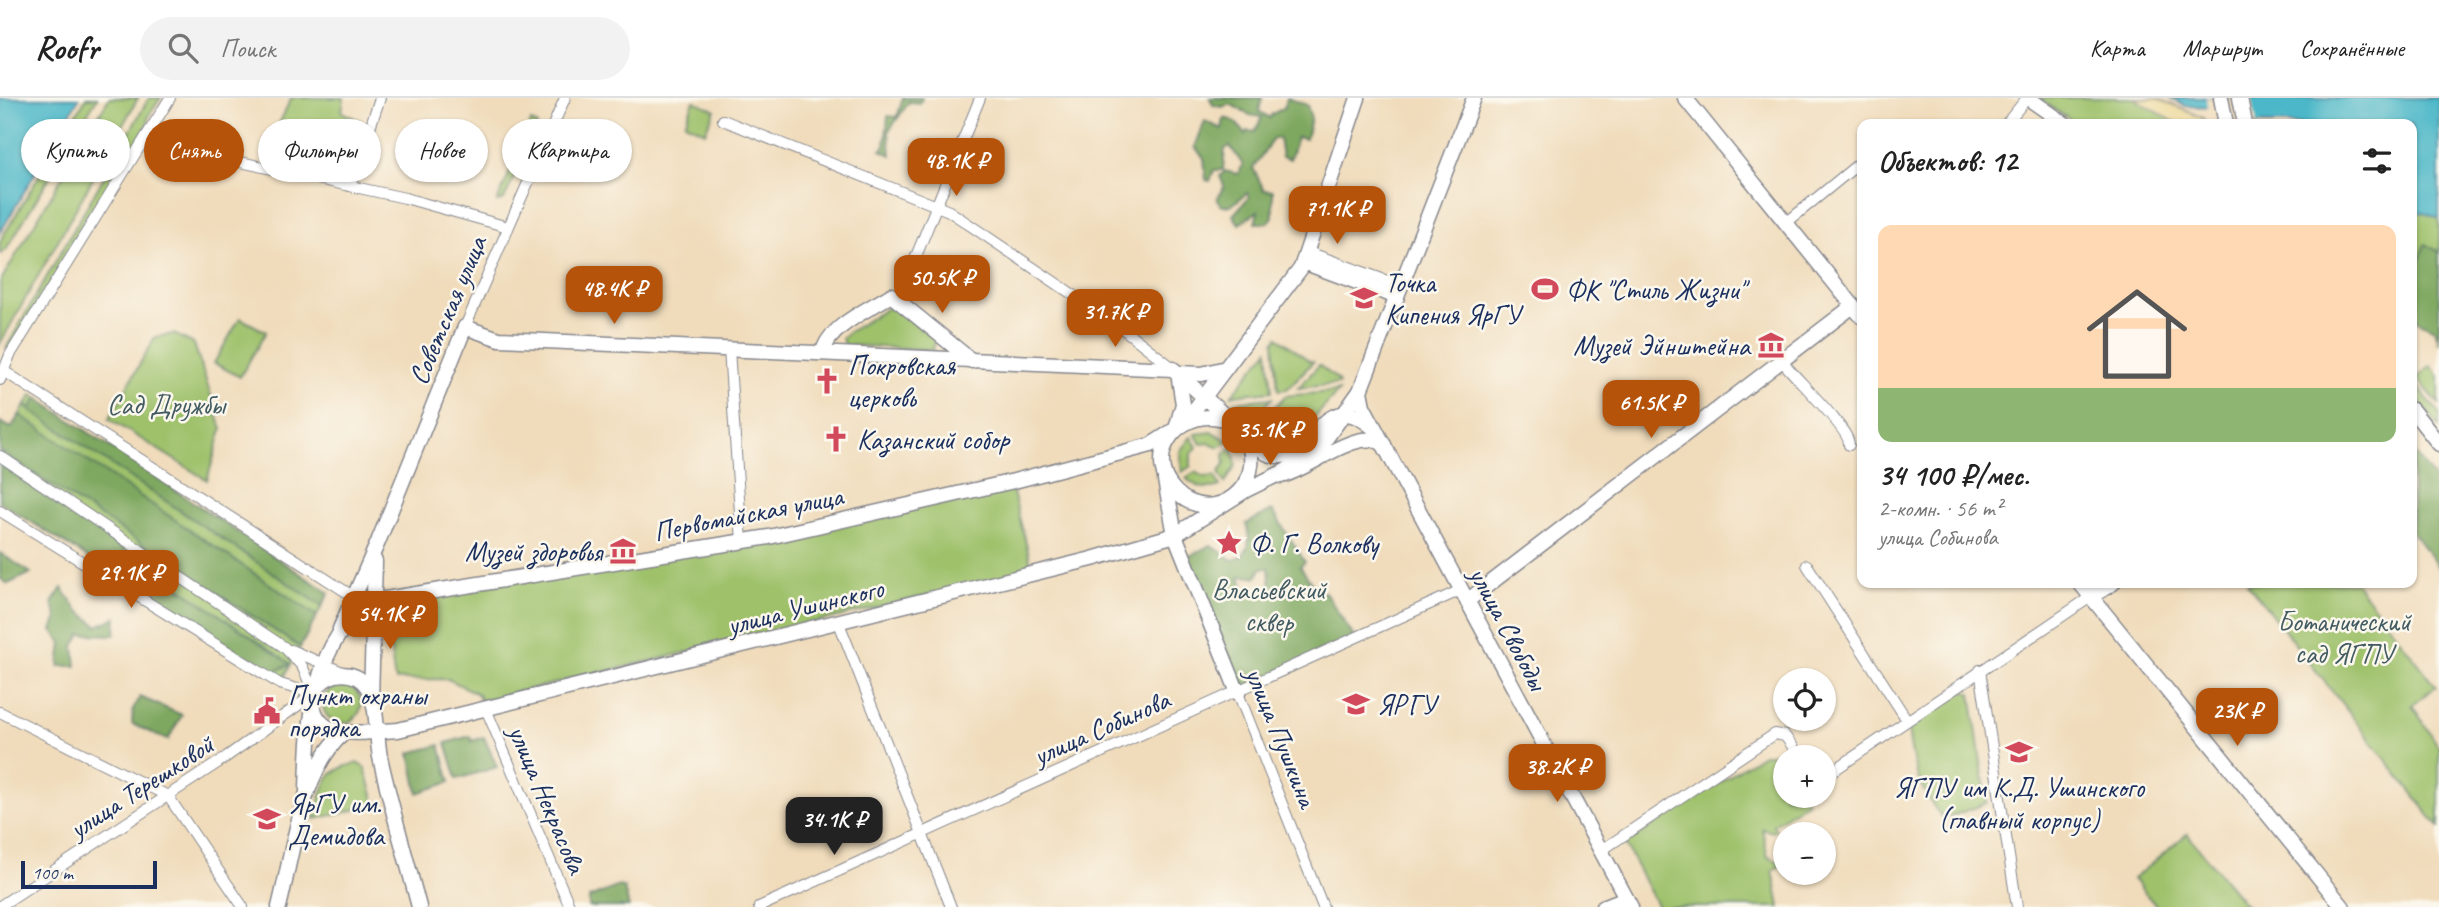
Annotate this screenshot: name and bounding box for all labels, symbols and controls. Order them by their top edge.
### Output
search box [140,17,630,80]
text: Roofr [35,27,98,69]
icon: search [164,29,202,67]
text: Поиск [220,32,275,65]
text: Карта [2090,33,2145,63]
text: Маршрут [2183,33,2262,63]
text: Сохранённые [2300,33,2404,63]
chip: Купить [21,119,130,182]
chip: Снять [144,119,244,182]
chip: Фильтры [258,119,381,182]
chip: Новое [395,119,488,182]
chip: Квартира [502,119,632,182]
pin: 48.1K ₽ [891,139,1021,198]
text: Объектов: 12 [1878,142,2017,180]
icon: filters [2358,142,2396,180]
text: 48.1K ₽ [924,146,988,175]
pin: 71.1K ₽ [1272,186,1402,246]
text: 71.1K ₽ [1305,194,1369,223]
street label: Советская улица [400,229,495,390]
pin: 50.5K ₽ [877,256,1007,315]
text: 50.5K ₽ [910,263,974,292]
place label: Точка Кипения ЯрГУ [1385,265,1525,332]
pin: 48.4K ₽ [549,266,679,326]
icon: home [2074,271,2200,397]
place label: ФК "Стиль Жизни" [1566,272,1750,308]
text: 48.4K ₽ [582,274,646,303]
sports icon: ФК "Стиль Жизни" [1530,274,1560,304]
school or university icon: Точка Кипения ЯрГУ [1349,283,1379,313]
pin: 31.7K ₽ [1050,289,1180,349]
text: 31.7K ₽ [1083,297,1147,326]
place label: Музей Эйнштейна [1573,328,1752,364]
museum icon: Музей Эйнштейна [1756,330,1786,360]
place label: Покровская церковь [848,348,956,415]
church icon: Покровская церковь [812,366,842,396]
pin: 61.5K ₽ [1586,380,1716,440]
park label: Сад Дружбы [107,387,227,422]
text: 61.5K ₽ [1619,388,1683,417]
pin: 35.1K ₽ [1205,408,1335,467]
text: 35.1K ₽ [1238,415,1302,444]
place label: Казанский собор [857,422,1012,458]
church icon: Казанский собор [821,424,851,454]
text: 34 100 ₽/мес. [1878,456,2029,494]
street label: Первомайская улица [651,478,847,549]
text: 2-комн. · 56 m² [1878,494,2002,523]
text: улица Собинова [1878,523,1998,552]
place label: Ф. Г. Волкову [1250,526,1381,561]
place icon: Ф. Г. Волкову [1214,528,1244,558]
place label: Музей здоровья [465,534,604,570]
museum icon: Музей здоровья [608,536,638,566]
pin: 29.1K ₽ [66,550,196,610]
text: 29.1K ₽ [99,558,163,587]
street label: улица Свободы [1461,559,1557,698]
street label: улица Ушинского [721,570,889,643]
park label: Власьевский сквер [1212,572,1327,639]
pin: 54.1K ₽ [325,592,455,651]
text: 54.1K ₽ [358,599,422,628]
park label: Ботанический сад ЯГПУ [2277,604,2412,671]
street label: улица Пушкина [1237,660,1326,815]
map controls [1773,668,1836,885]
button: locate [1773,668,1836,731]
place label: Пункт охраны порядка [288,678,429,745]
street label: улица Собинова [1026,681,1176,774]
place label: ЯРГУ [1377,687,1440,722]
pin: 23K ₽ [2188,688,2286,748]
school or university icon: ЯРГУ [1341,689,1371,719]
public building icon: Пункт охраны порядка [252,696,282,726]
text: 23K ₽ [2212,696,2262,725]
street label: улица Некрасова [500,718,595,880]
street label: улица Терешковой [61,726,221,847]
school or university icon: ЯГПУ им К.Д. Ушинского (главный корпус) [2004,737,2034,767]
pin: 38.2K ₽ [1492,744,1622,804]
button: + [1773,745,1836,808]
text: 38.2K ₽ [1525,752,1589,781]
place label: ЯГПУ им К.Д. Ушинского (главный корпус) [1894,770,2146,837]
place label: ЯрГУ им. Демидова [288,786,386,853]
pin: 34.1K ₽ [769,798,899,857]
school or university icon: ЯрГУ им. Демидова [252,804,282,834]
text: 34.1K ₽ [802,805,866,834]
button: − [1773,822,1836,885]
scale bar [21,858,158,890]
text: 100 m [32,861,73,885]

